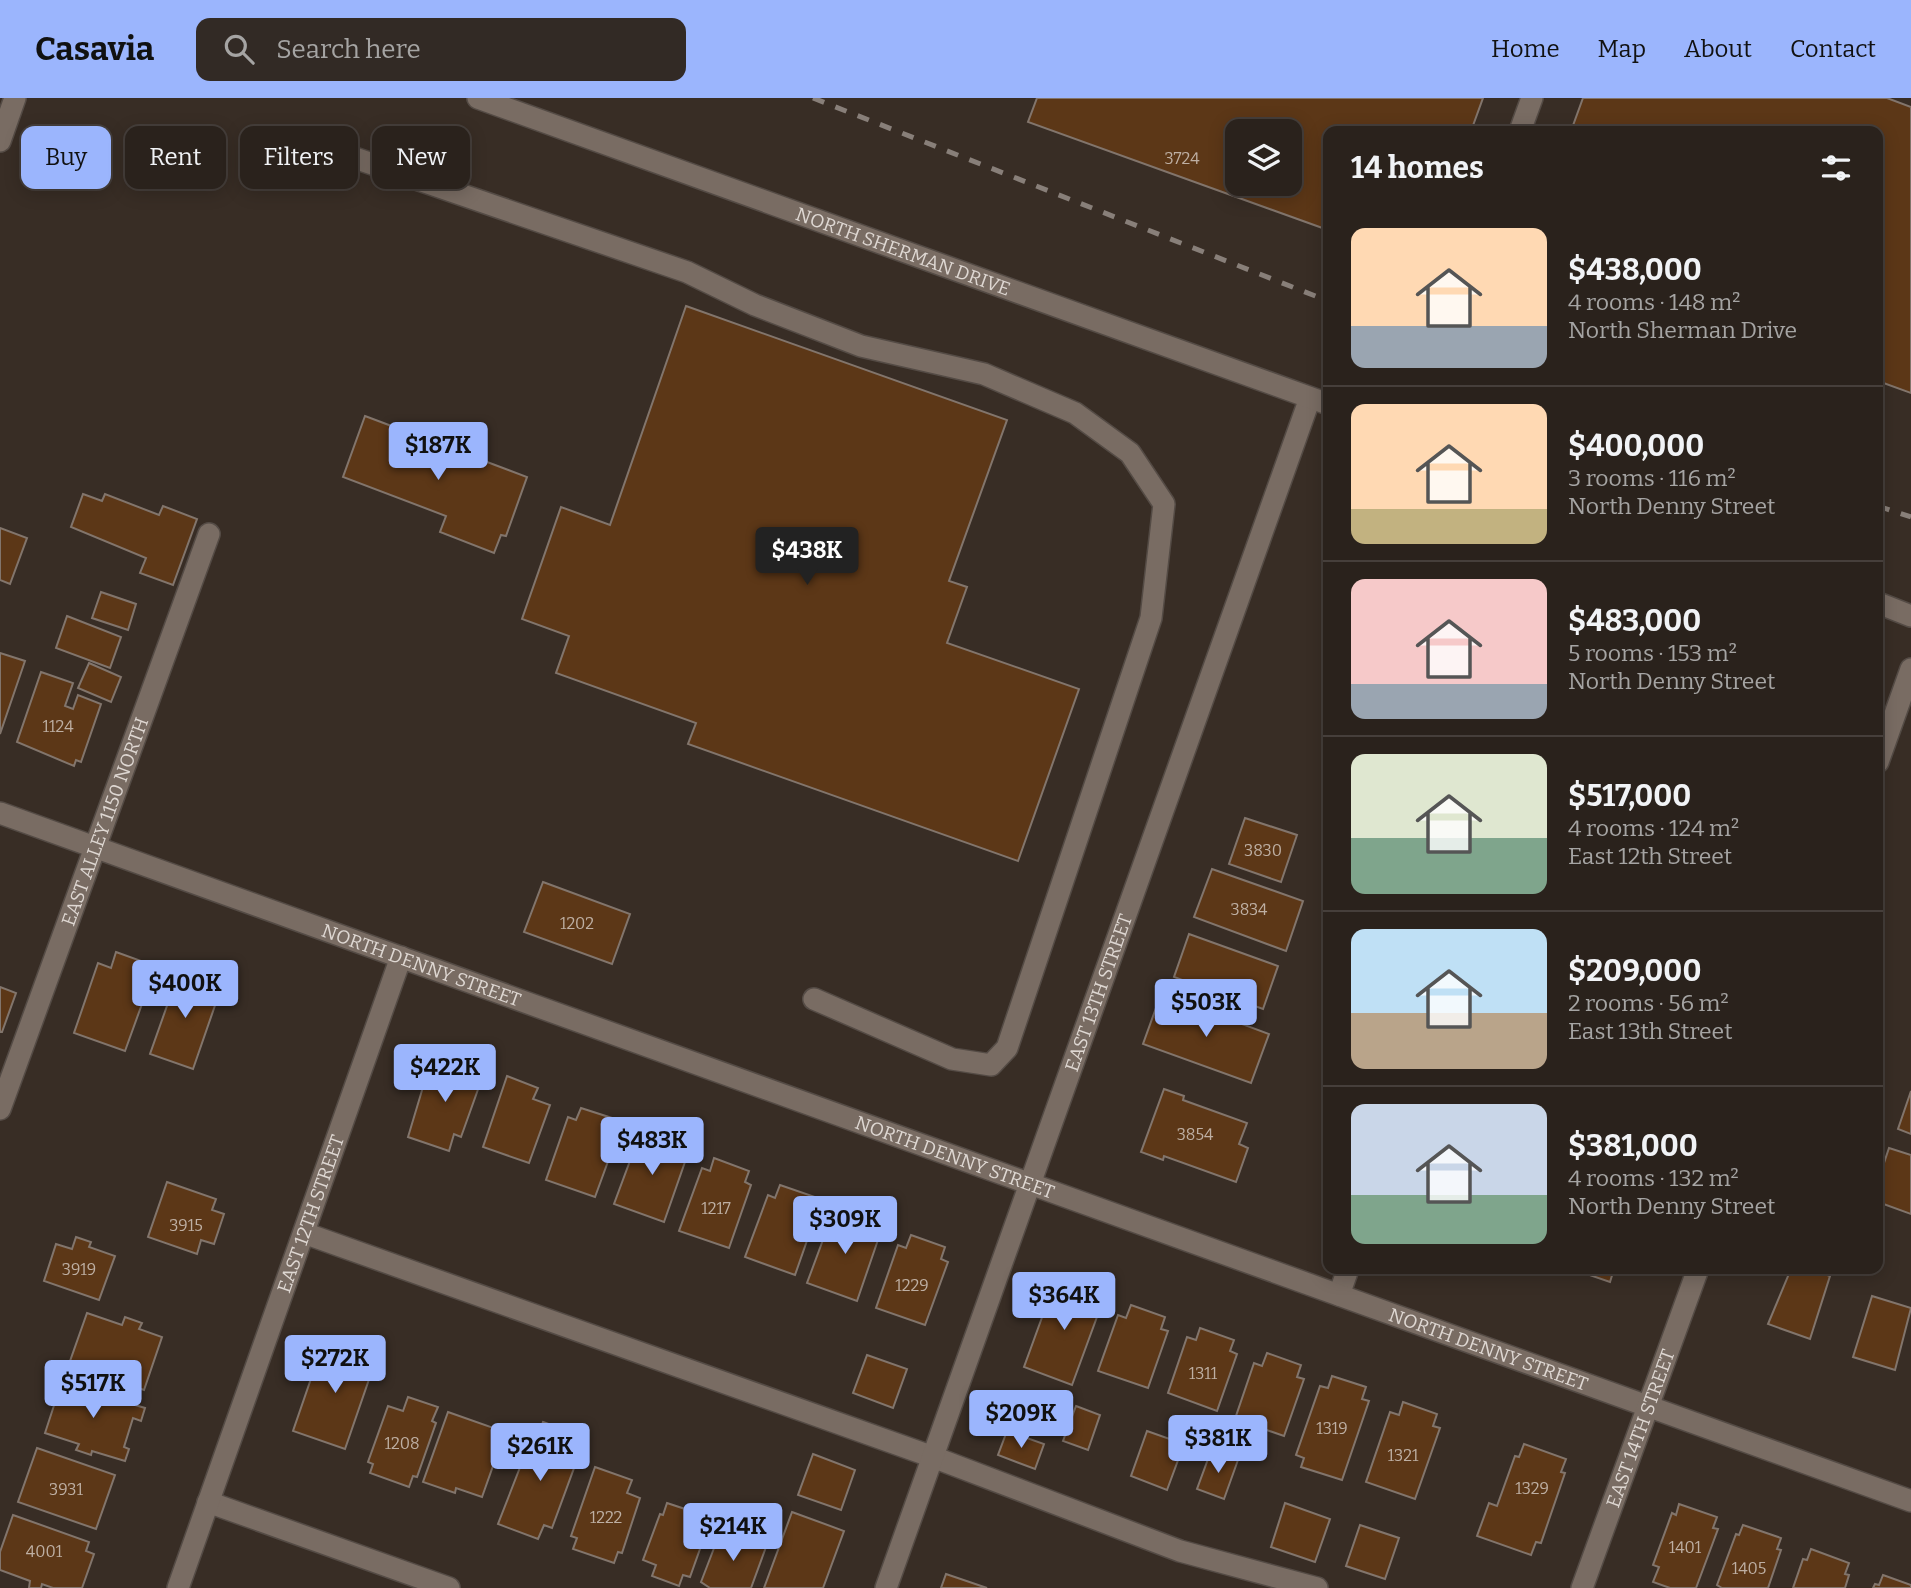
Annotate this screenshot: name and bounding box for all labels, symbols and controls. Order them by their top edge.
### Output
search box [196,18,686,81]
text: Casavia [35,29,154,69]
icon: search [220,30,258,68]
text: Search here [276,34,421,65]
text: Home [1491,35,1560,63]
text: Map [1598,35,1646,63]
text: About [1684,35,1752,63]
text: Contact [1790,35,1876,63]
map controls [1225,119,1302,196]
button: layers [1225,119,1302,196]
chip: Buy [21,126,111,189]
chip: Rent [125,126,226,189]
chip: Filters [240,126,358,189]
chip: New [372,126,470,189]
house number: 3724 [1164,149,1200,168]
icon: filters [1817,149,1855,187]
text: 14 homes [1351,150,1484,186]
street label: NORTH SHERMAN DRIVE [793,202,1014,301]
text: $438,000 [1568,252,1702,288]
icon: home [1407,256,1491,340]
text: 4 rooms · 148 m² [1568,288,1740,316]
text: North Sherman Drive [1568,316,1797,344]
pin: $187K [389,422,487,482]
text: $400,000 [1568,428,1704,464]
text: $187K [405,431,471,459]
icon: home [1407,432,1491,516]
text: 3 rooms · 116 m² [1568,464,1736,492]
text: North Denny Street [1568,492,1775,520]
pin: $438K [758,528,856,587]
text: $438K [771,536,843,564]
text: $483,000 [1568,603,1701,639]
icon: home [1407,607,1491,691]
text: 5 rooms · 153 m² [1568,639,1737,667]
text: North Denny Street [1568,667,1775,695]
street label: EAST ALLEY 1150 NORTH [57,714,153,929]
house number: 1124 [42,717,74,736]
text: $517,000 [1568,778,1691,814]
icon: home [1407,782,1491,866]
text: 4 rooms · 124 m² [1568,814,1739,842]
house number: 3830 [1244,841,1282,860]
text: East 12th Street [1568,842,1732,870]
house number: 3834 [1231,900,1268,919]
street label: EAST 13TH STREET [1060,911,1137,1075]
house number: 1202 [560,914,594,933]
street label: NORTH DENNY STREET [319,919,524,1012]
text: $209,000 [1568,953,1701,989]
icon: home [1407,957,1491,1041]
pin: $400K [136,960,234,1020]
text: $400K [148,969,222,997]
pin: $503K [1157,979,1255,1039]
text: $503K [1171,988,1241,1016]
text: 2 rooms · 56 m² [1568,989,1729,1017]
text: East 13th Street [1568,1017,1733,1045]
pin: $422K [396,1044,494,1104]
text: $422K [410,1053,480,1081]
street label: NORTH DENNY STREET [852,1111,1058,1204]
pin: $483K [603,1118,701,1177]
house number: 3854 [1177,1125,1214,1144]
text: $483K [617,1126,687,1154]
text: $381,000 [1568,1128,1698,1164]
street label: EAST 12TH STREET [272,1132,349,1296]
icon: home [1407,1132,1491,1216]
text: 4 rooms · 132 m² [1568,1164,1739,1192]
text: North Denny Street [1568,1192,1775,1220]
pin: $309K [796,1196,894,1256]
house number: 1217 [701,1199,731,1218]
text: $309K [809,1205,881,1233]
house number: 3915 [169,1216,203,1235]
house number: 3919 [62,1260,96,1279]
pin: $364K [1015,1272,1113,1332]
house number: 1229 [895,1276,929,1295]
text: $364K [1028,1281,1100,1309]
street label: NORTH DENNY STREET [1386,1303,1591,1396]
pin: $272K [286,1336,384,1395]
text: $272K [301,1344,369,1372]
street label: EAST 14TH STREET [1601,1346,1680,1511]
pin: $517K [44,1360,142,1420]
house number: 1311 [1189,1364,1218,1383]
text: $517K [61,1369,125,1397]
pin: $209K [972,1390,1070,1450]
text: $209K [985,1399,1057,1427]
pin: $381K [1169,1416,1267,1475]
house number: 1319 [1316,1419,1348,1438]
pin: $261K [491,1424,589,1483]
text: $381K [1184,1424,1252,1452]
text: $261K [507,1432,573,1460]
house number: 1208 [384,1434,420,1453]
house number: 1321 [1388,1446,1419,1465]
house number: 1329 [1515,1479,1549,1498]
house number: 3931 [49,1480,83,1499]
pin: $214K [684,1504,782,1563]
house number: 1222 [590,1508,622,1527]
text: $214K [699,1512,767,1540]
house number: 1401 [1669,1538,1702,1557]
house number: 4001 [26,1542,63,1561]
house number: 1405 [1732,1559,1766,1578]

